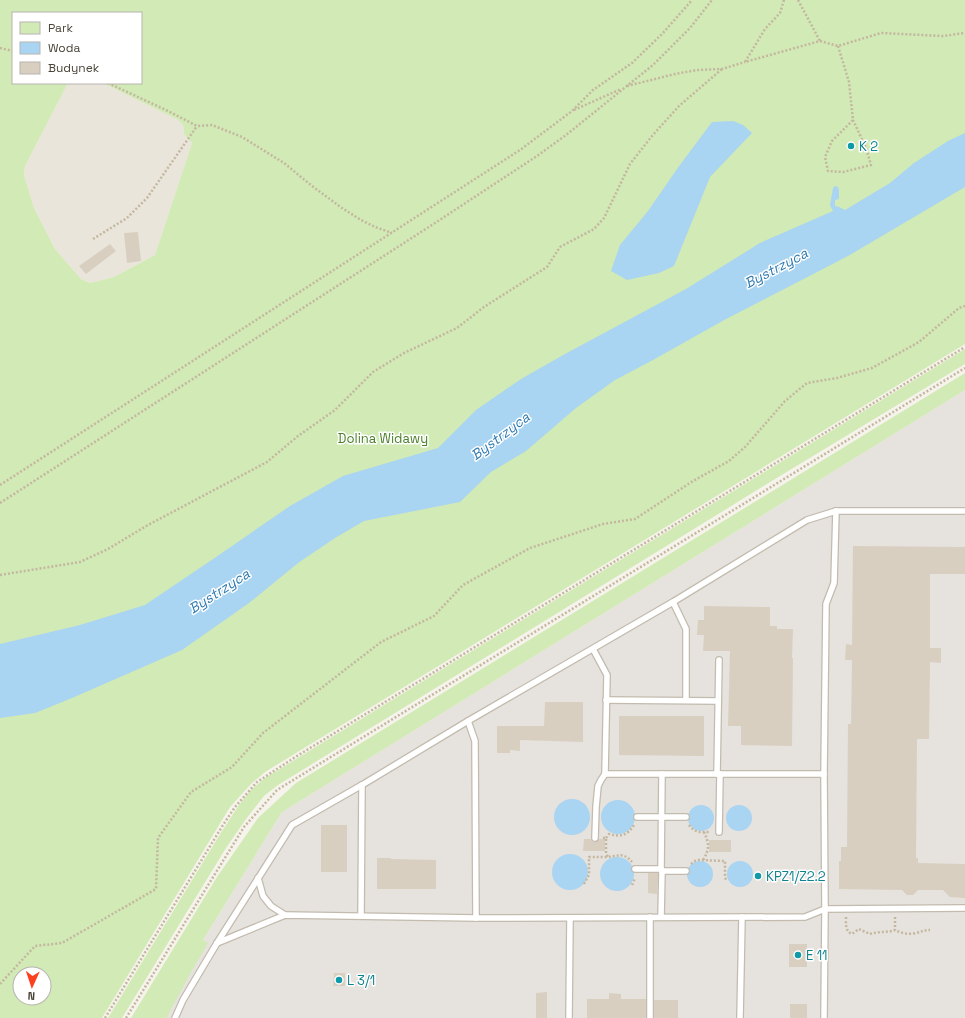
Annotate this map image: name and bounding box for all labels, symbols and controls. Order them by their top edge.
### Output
legend [12,12,142,84]
text: Park [48,20,73,36]
text: Woda [48,40,80,56]
text: Budynek [48,60,100,76]
place label: K 2 [859,138,878,155]
marker: K 2 [846,141,856,151]
water label: Bystrzyca [741,243,812,292]
water label: Bystrzyca [467,407,534,464]
park label: Dolina Widawy [338,430,428,447]
water label: Bystrzyca [185,564,254,617]
place label: KPZ1/Z2.2 [766,868,826,885]
marker: KPZ1/Z2.2 [753,871,763,881]
place label: E 11 [806,947,828,964]
marker: E 11 [793,950,803,960]
north arrow [12,966,52,1006]
place label: L 3/1 [347,972,375,989]
marker: L 3/1 [334,975,344,985]
text: N [27,989,36,1003]

